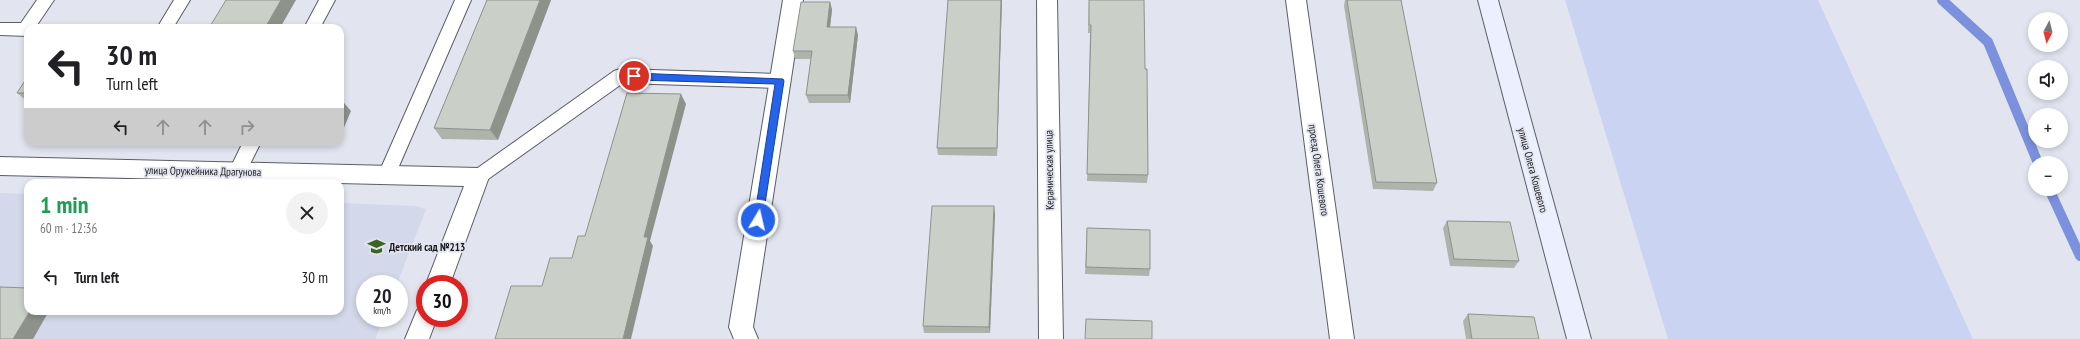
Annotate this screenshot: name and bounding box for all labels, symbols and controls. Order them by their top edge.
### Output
north arrow [2028,12,2068,52]
map controls [2028,12,2068,196]
text: 30 m [106,36,157,73]
icon: left [40,40,92,92]
pin [617,59,651,93]
button: sound [2028,60,2068,100]
icon: arrive [623,65,645,87]
text: Turn left [106,72,158,95]
button: + [2028,108,2068,148]
icon: left [110,116,132,138]
icon: ahead [152,116,174,138]
icon: ahead [194,116,216,138]
icon: right [236,116,258,138]
street label: проезд Олега Кошевого [1306,123,1332,217]
street label: улица Олега Кошевого [1515,126,1551,214]
street label: Керамическая улица [1041,130,1057,210]
button: − [2028,156,2068,196]
street label: улица Оружейника Драгунова [145,163,261,179]
text: 1 min [40,189,88,220]
button: close [286,192,328,234]
position arrow [737,199,779,241]
text: 60 m · 12:36 [40,220,97,237]
school or university icon: Детский сад №213 [366,237,386,257]
place label: Детский сад №213 [389,240,465,254]
icon: left [40,266,62,288]
text: Turn left [74,268,119,287]
text: 30 m [302,268,328,287]
speed limit sign: 30 [416,275,468,327]
text: 20 [372,283,392,309]
text: km/h [373,304,391,317]

